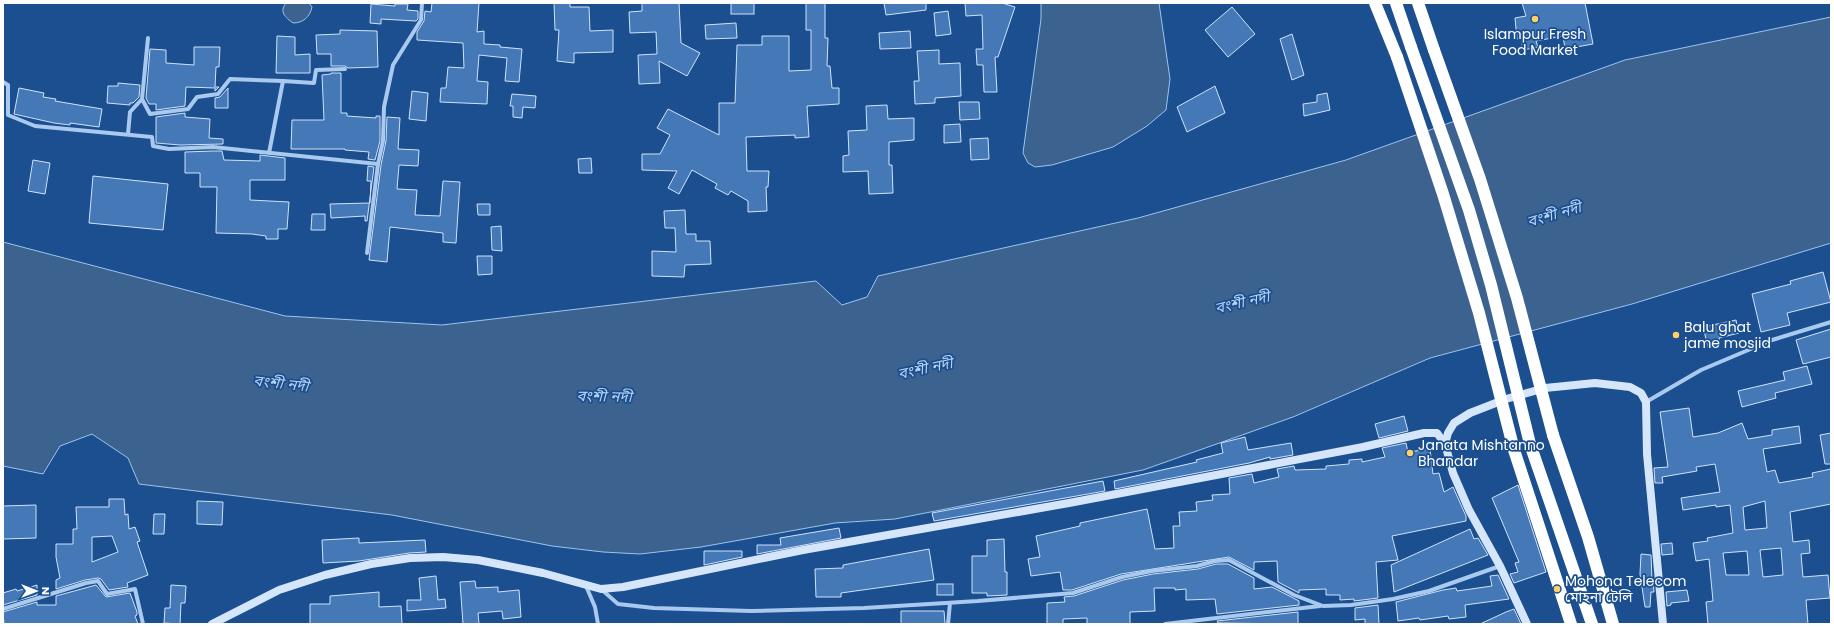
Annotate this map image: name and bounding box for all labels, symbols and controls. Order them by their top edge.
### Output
marker: Islampur Fresh Food Market [1530,14,1540,24]
place label: Islampur Fresh Food Market [1484,24,1586,60]
water label: বংশী নদী [1524,195,1586,232]
water label: বংশী নদী [1213,285,1274,318]
place label: Balu ghat jame mosjid [1683,317,1771,353]
marker: Balu ghat jame mosjid [1671,330,1681,340]
water label: বংশী নদী [896,351,957,384]
water label: বংশী নদী [252,370,313,397]
water label: বংশী নদী [576,385,635,407]
place label: Janata Mishtanno Bhandar [1418,435,1545,471]
marker: Janata Mishtanno Bhandar [1405,448,1415,458]
north arrow [16,571,56,611]
place label: Mohona Telecom মোহনা টেলি [1565,571,1686,607]
marker: Mohona Telecom মোহনা টেলি [1552,584,1562,594]
text: N [38,587,54,595]

